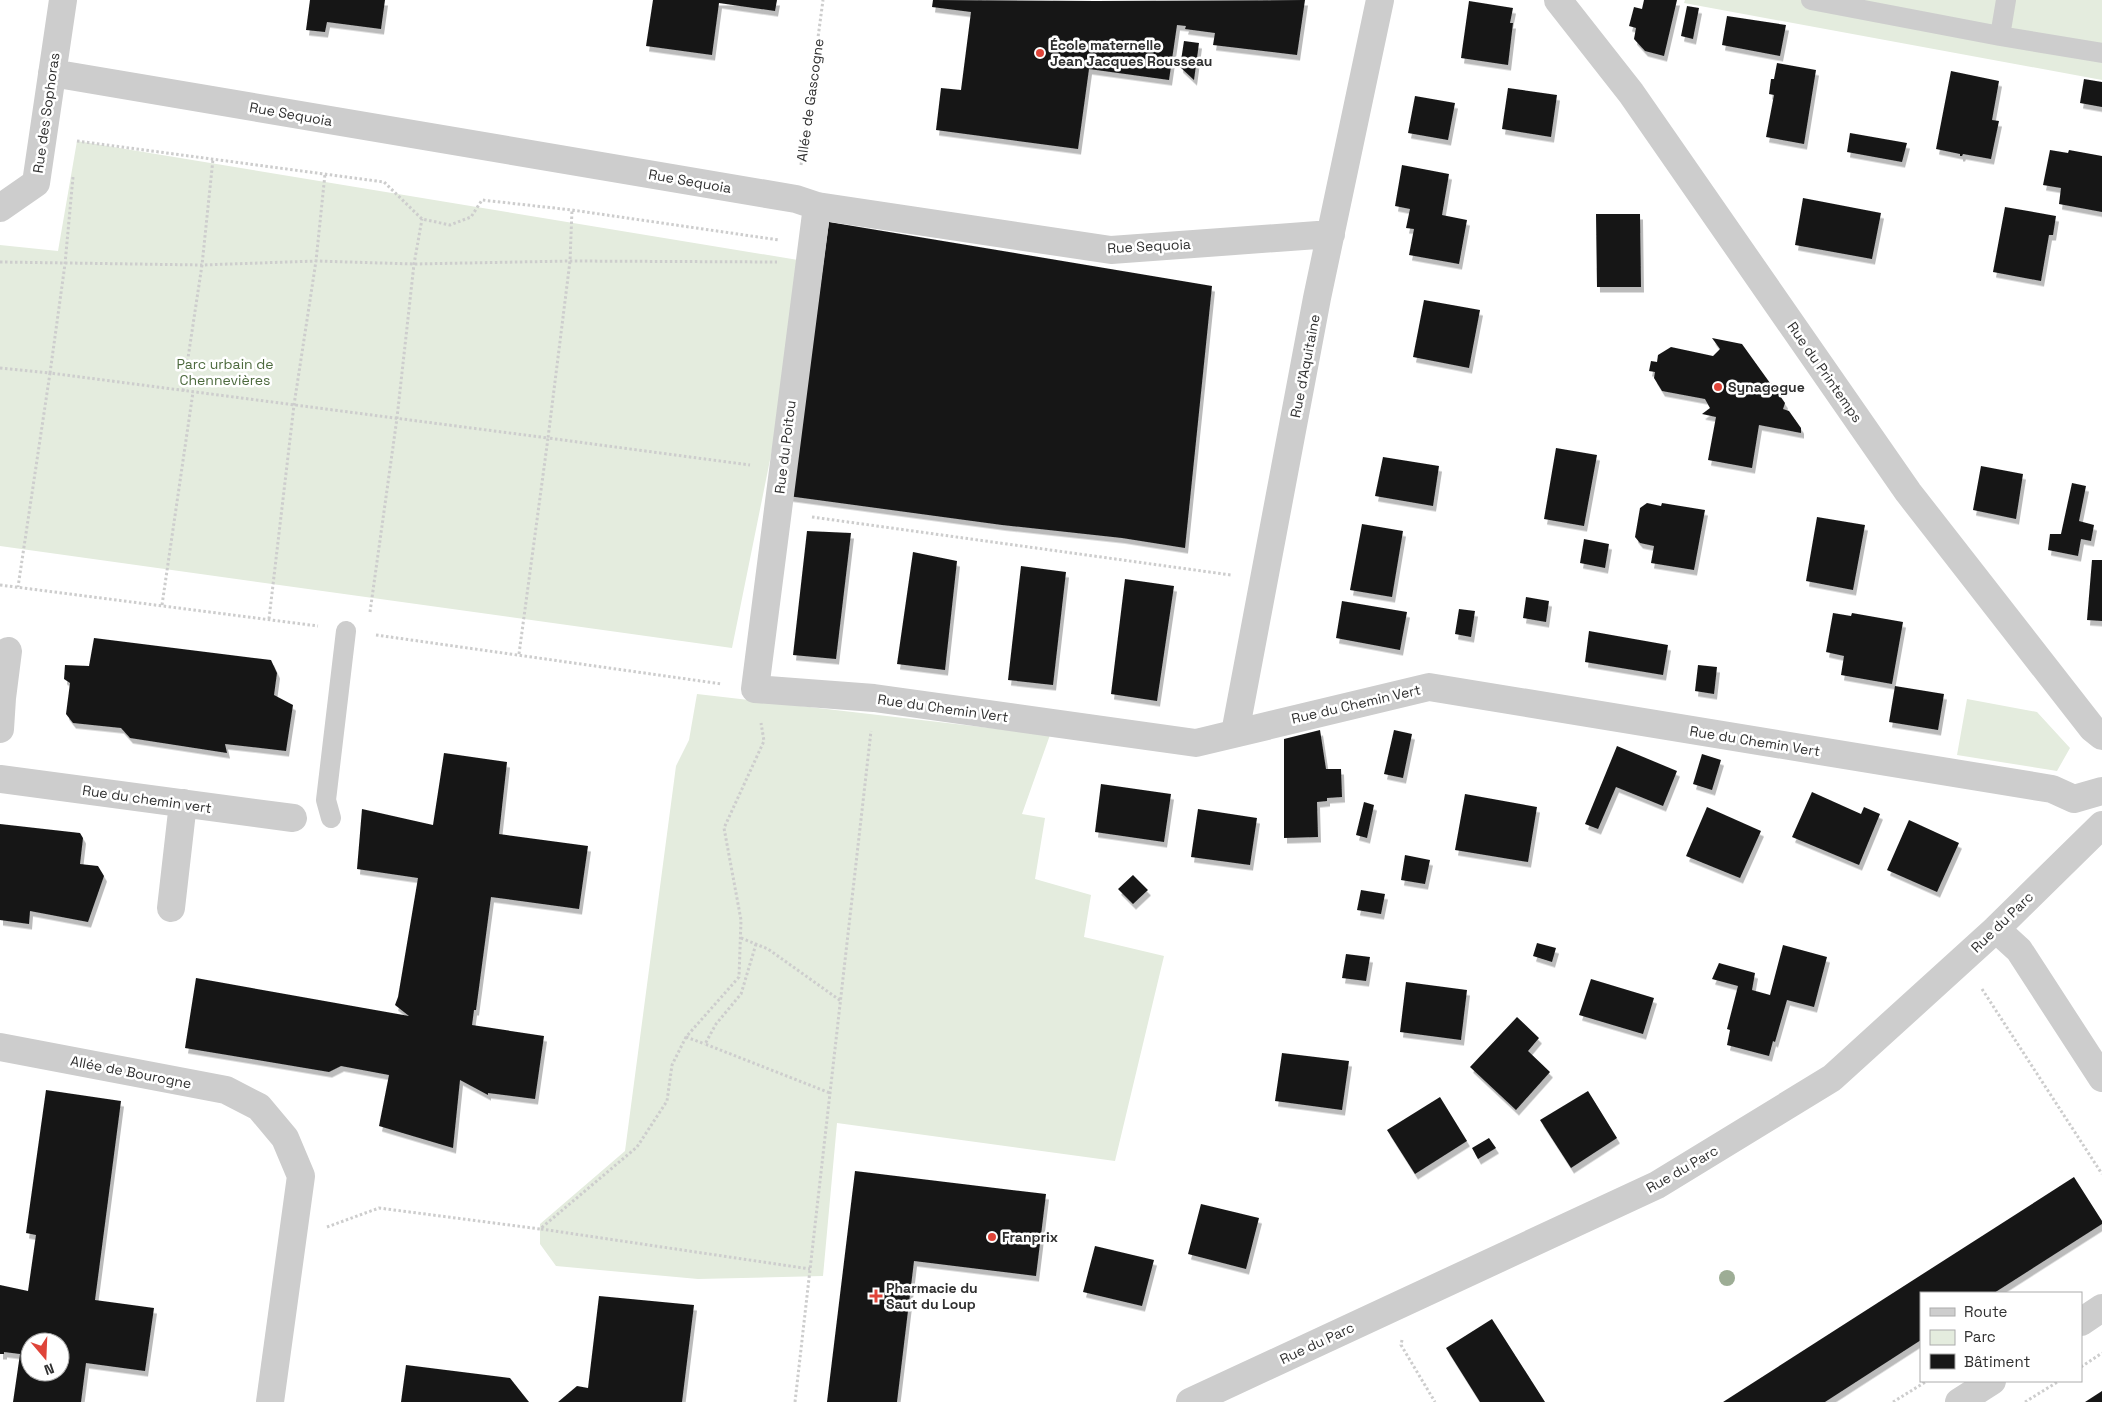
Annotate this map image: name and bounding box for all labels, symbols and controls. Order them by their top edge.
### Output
place label: École maternelle Jean Jacques Rousseau [1050,36,1212,70]
street label: Allée de Gascogne [792,37,828,163]
marker: École maternelle Jean Jacques Rousseau [1034,47,1046,59]
street label: Rue des Sophoras [29,52,63,174]
street label: Rue Sequoia [248,98,334,130]
street label: Rue Sequoia [647,165,733,197]
street label: Rue Sequoia [1107,235,1191,257]
street label: Rue d'Aquitaine [1286,313,1324,419]
street label: Rue du Printemps [1784,318,1866,426]
park label: Parc urbain de Chennevières [176,355,274,389]
place label: Synagogue [1728,378,1805,396]
marker: Synagogue [1712,381,1724,393]
street label: Rue du Poitou [770,399,800,495]
street label: Rue du Chemin Vert [1290,680,1422,728]
street label: Rue du Chemin Vert [876,690,1010,726]
street label: Rue du Chemin Vert [1688,722,1822,760]
street label: Rue du chemin vert [81,781,213,817]
street label: Rue du Parc [1967,888,2037,956]
street label: Allée de Bourogne [69,1051,193,1093]
street label: Rue du Parc [1643,1141,1721,1197]
place label: Franprix [1002,1228,1058,1246]
marker: Franprix [986,1231,998,1243]
place label: Pharmacie du Saut du Loup [886,1279,978,1313]
marker: Pharmacie du Saut du Loup [870,1290,882,1302]
legend [1920,1292,2082,1382]
text: Route [1964,1302,2008,1321]
street label: Rue du Parc [1277,1318,1357,1368]
text: Parc [1964,1327,1996,1346]
north arrow [20,1332,70,1382]
text: Bâtiment [1964,1352,2030,1371]
text: N [42,1359,57,1379]

